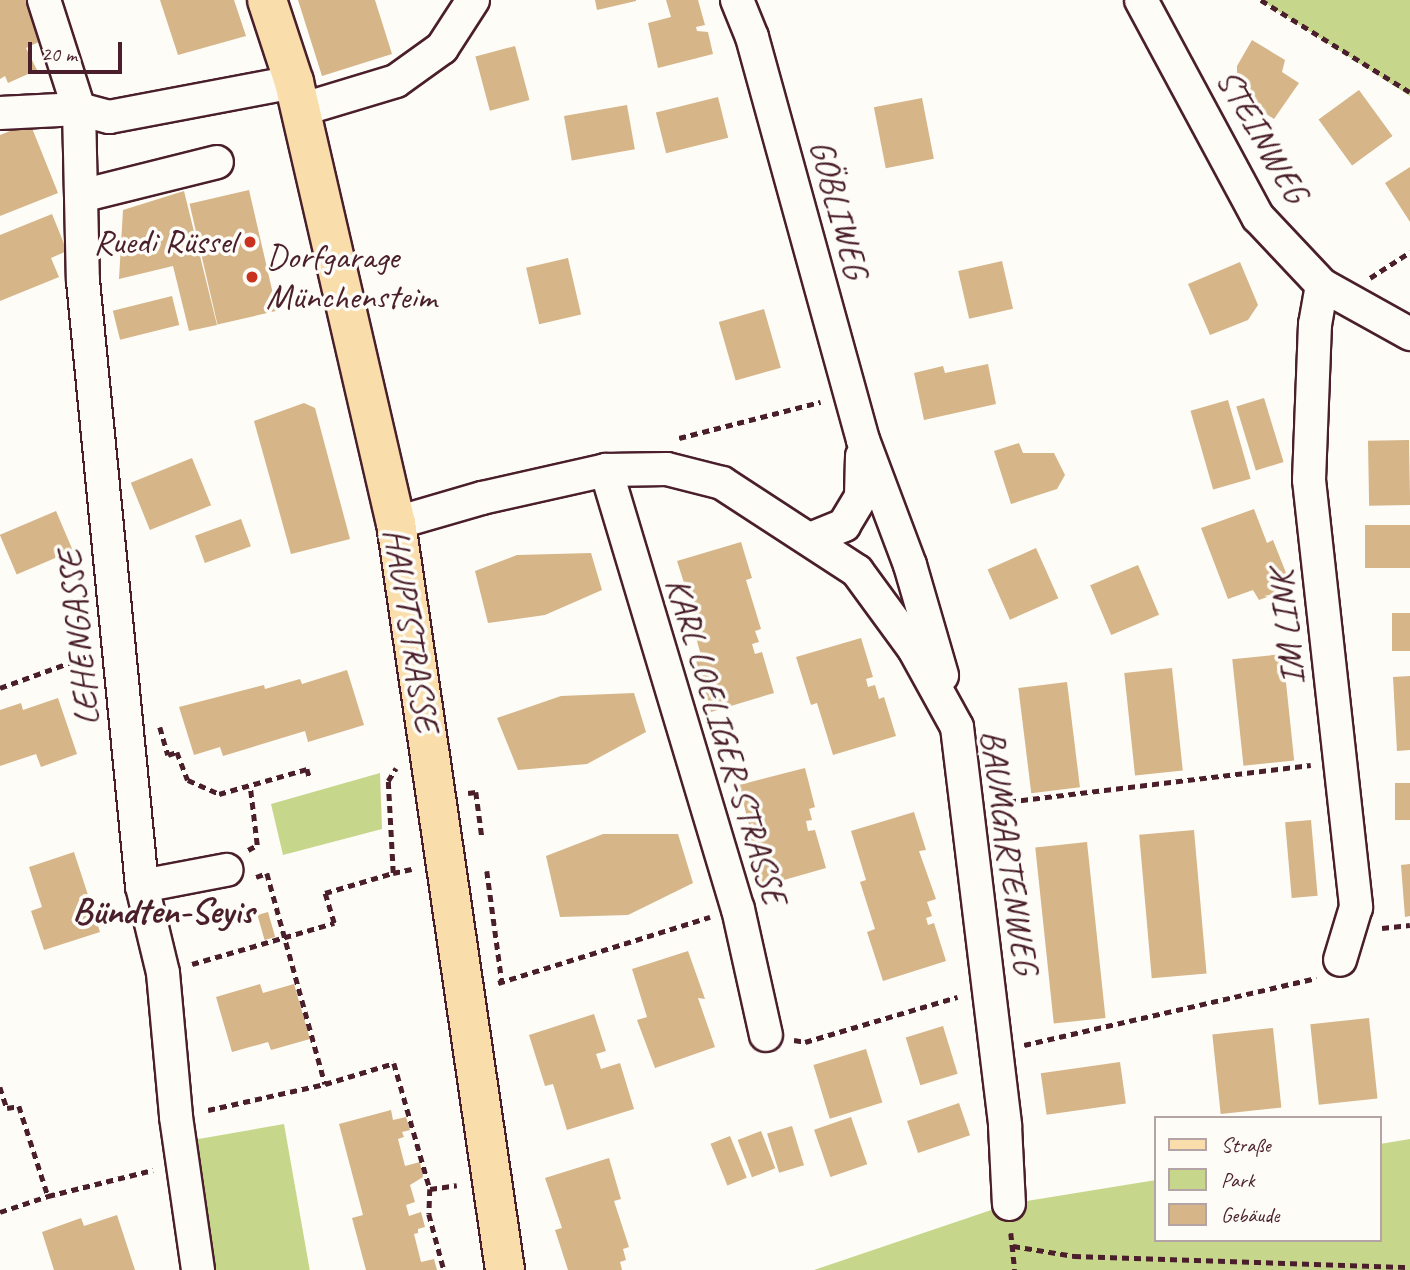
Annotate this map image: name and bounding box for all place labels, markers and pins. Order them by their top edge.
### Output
place label: Ruedi Rüssel [92,221,236,263]
marker: Ruedi Rüssel [242,234,258,250]
place label: Dorfgarage Münchensteim [266,236,436,318]
marker: Dorfgarage Münchensteim [244,269,260,285]

